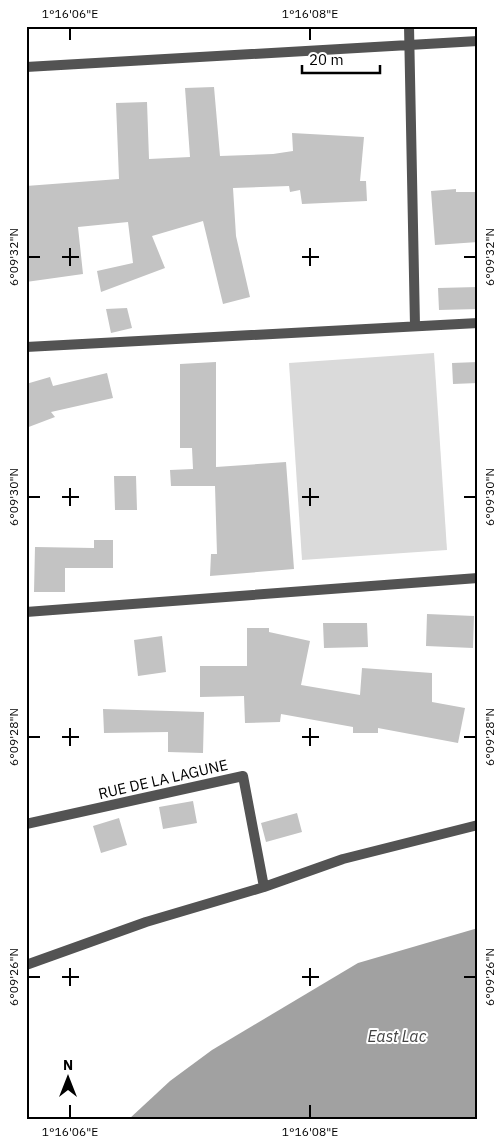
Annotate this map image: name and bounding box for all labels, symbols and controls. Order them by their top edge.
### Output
text: 1°16'06"E [42,6,98,21]
text: 1°16'08"E [282,6,338,21]
scale bar [302,42,379,74]
text: 20 m [309,50,344,69]
text: 6°09'32"N [6,228,21,286]
text: 6°09'32"N [482,228,497,286]
text: 6°09'30"N [6,468,21,526]
text: 6°09'30"N [482,468,497,526]
text: 6°09'28"N [6,708,21,766]
text: 6°09'28"N [482,708,497,766]
street label: RUE DE LA LAGUNE [96,755,230,803]
text: 6°09'26"N [6,948,21,1006]
text: 6°09'26"N [482,948,497,1006]
water label: East Lac [367,1026,427,1046]
north arrow [42,1052,92,1102]
text: N [63,1056,73,1074]
text: 1°16'06"E [42,1124,98,1139]
text: 1°16'08"E [282,1124,338,1139]

